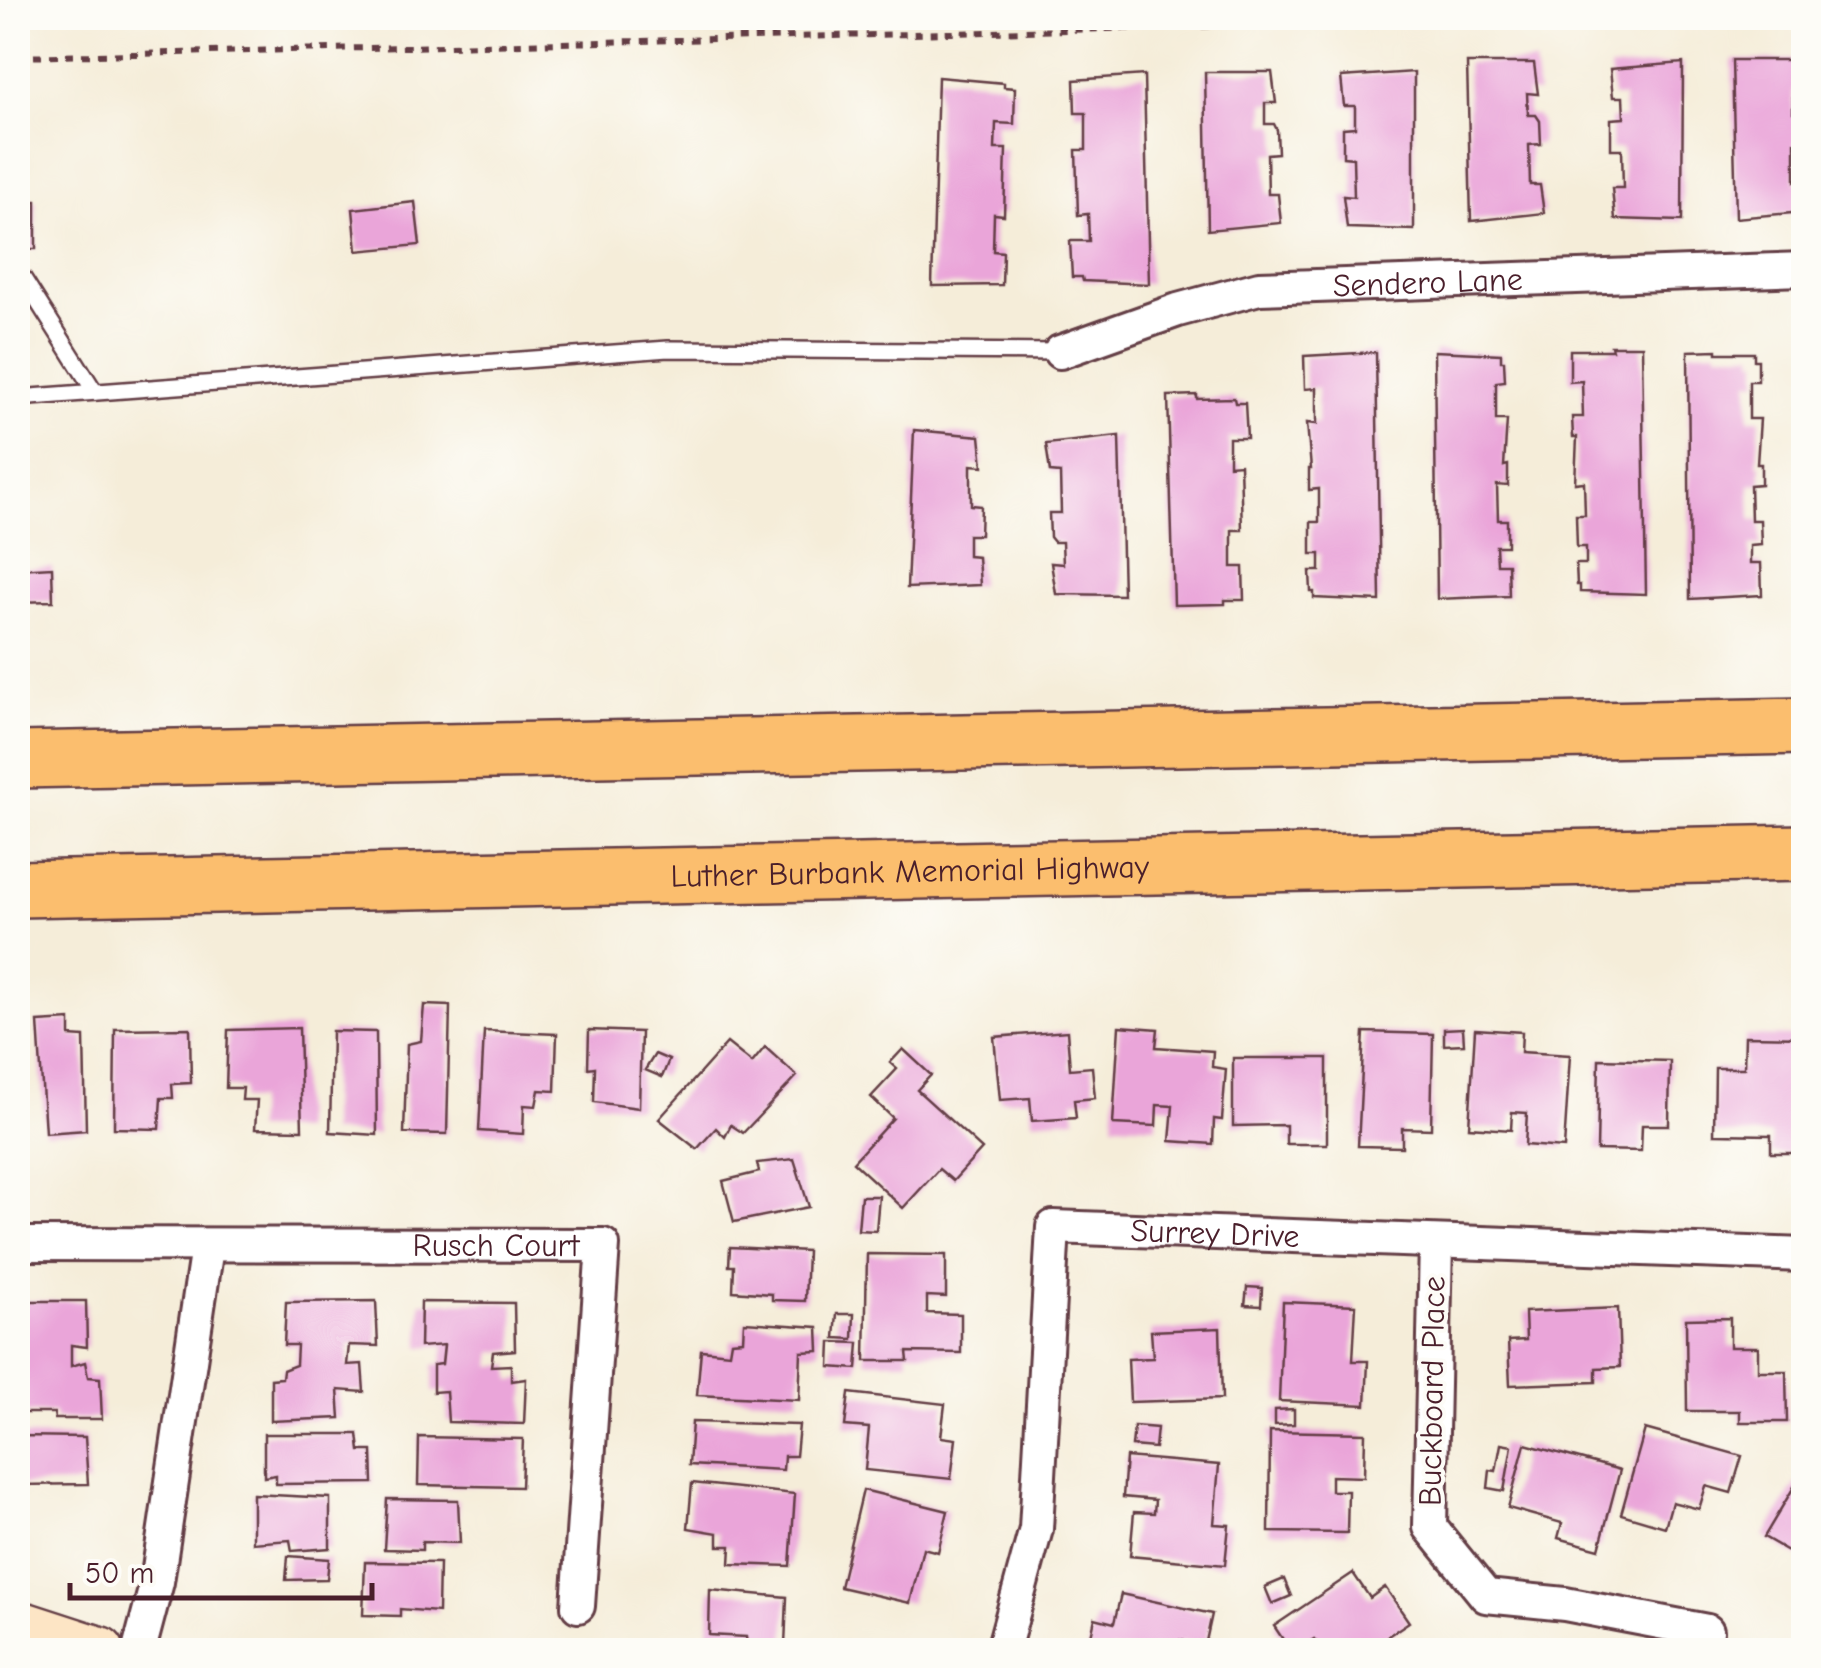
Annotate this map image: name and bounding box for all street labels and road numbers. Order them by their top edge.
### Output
street label: Sendero Lane [1332,260,1523,304]
street label: Luther Burbank Memorial Highway [670,848,1150,894]
street label: Surrey Drive [1130,1211,1300,1255]
street label: Rusch Court [413,1226,580,1263]
street label: Buckboard Place [1411,1276,1453,1506]

